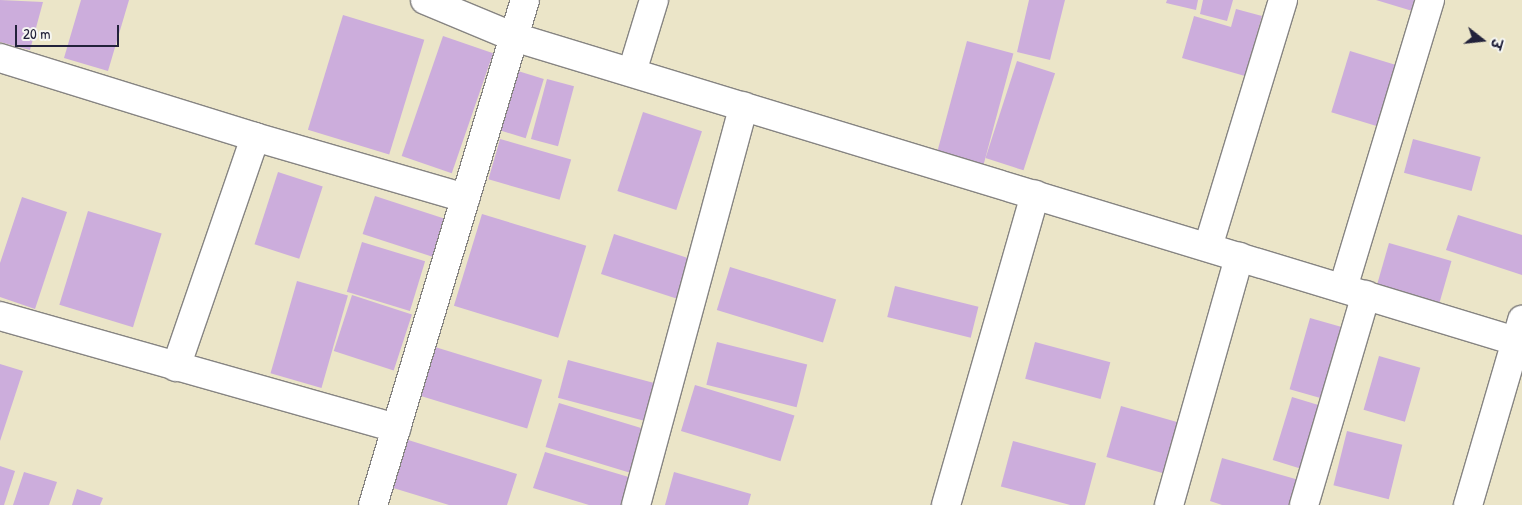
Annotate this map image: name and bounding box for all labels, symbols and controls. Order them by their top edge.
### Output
scale bar [18,15,121,47]
north arrow [1457,15,1507,65]
text: 20 m [23,23,50,44]
text: उ [1486,37,1507,51]

